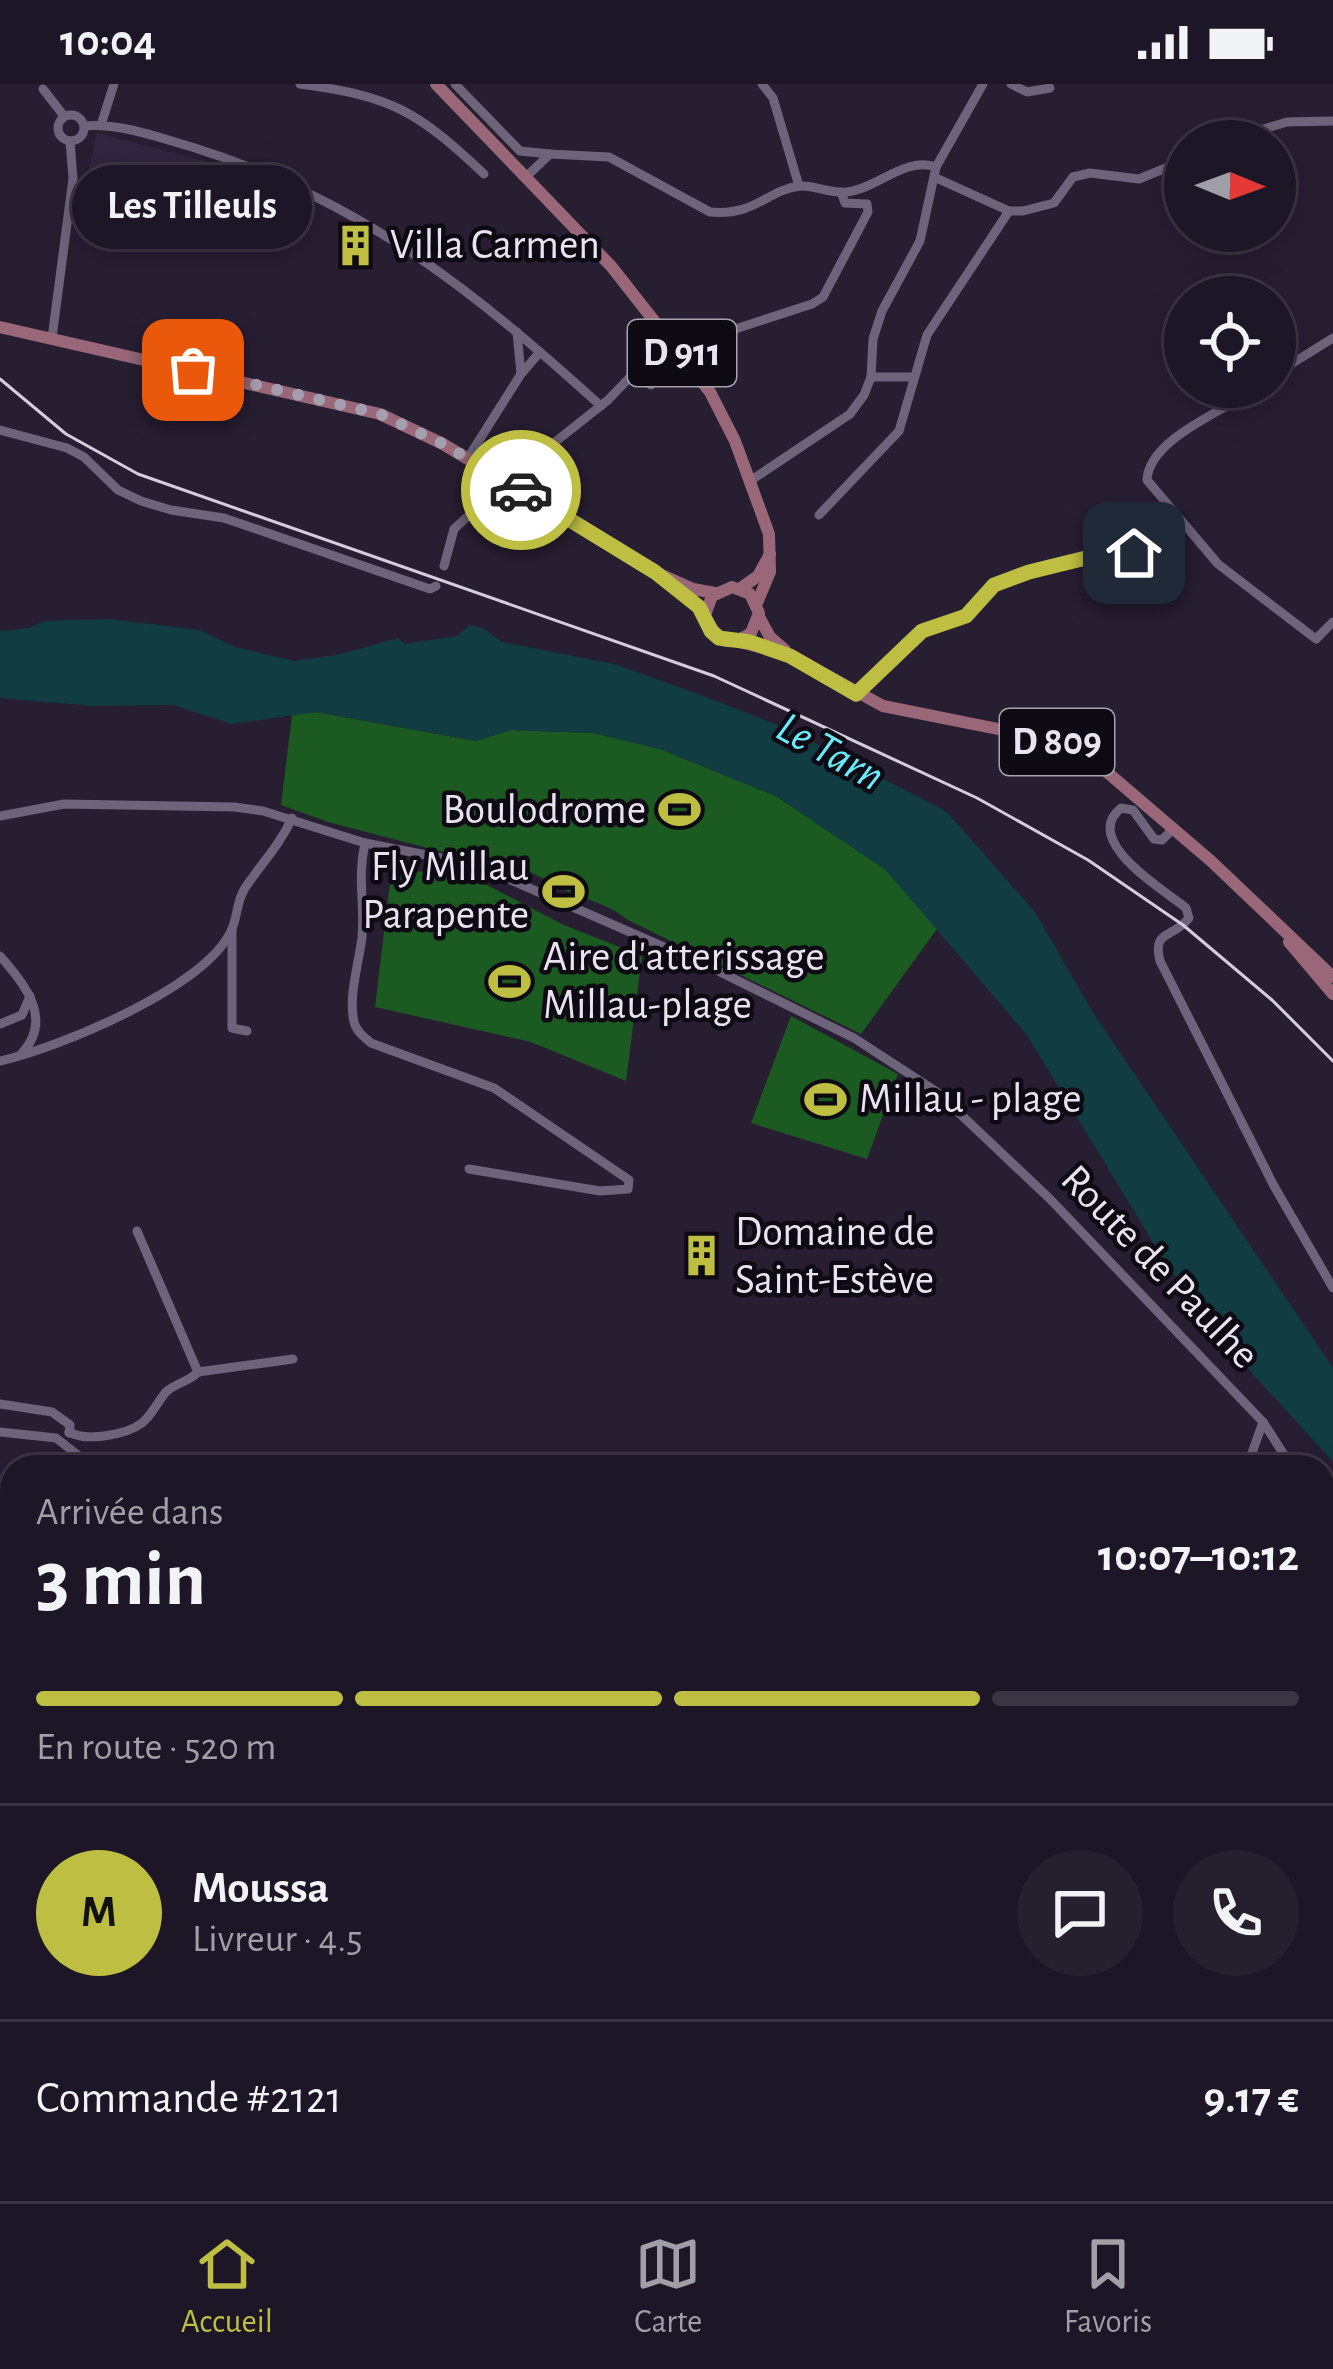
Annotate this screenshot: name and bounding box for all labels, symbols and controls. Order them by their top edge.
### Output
text: 10:04 [60,19,156,64]
north arrow [1164,120,1296,252]
map controls [1164,120,1296,408]
callout: Les Tilleuls [73,166,313,250]
text: Les Tilleuls [107,187,277,226]
building icon: Villa Carmen [333,222,379,268]
place label: Villa Carmen [390,224,600,266]
button: locate [1164,276,1296,408]
pin [142,319,244,421]
road number: D 911 [628,320,736,386]
icon: bag [160,337,226,403]
courier [461,430,581,550]
icon: car [488,457,554,523]
pin [1083,502,1185,604]
icon: home [1101,520,1167,586]
water label: Le Tarn [769,705,891,799]
road number: D 809 [1000,709,1114,775]
sports icon: Boulodrome [657,787,703,833]
place label: Boulodrome [442,789,646,831]
place label: Fly Millau Parapente [362,846,529,936]
sports icon: Fly Millau Parapente [540,868,586,914]
place label: Aire d'atterissage Millau-plage [543,936,825,1026]
sports icon: Aire d'atterissage Millau-plage [486,958,532,1004]
sports icon: Millau - plage [802,1076,848,1122]
place label: Millau - plage [859,1078,1082,1120]
street label: Route de Paulhe [1053,1157,1267,1377]
place label: Domaine de Saint-Estève [735,1211,935,1301]
building icon: Domaine de Saint-Estève [678,1233,724,1279]
text: Arrivée dans [36,1493,223,1532]
text: 10:07–10:12 [1098,1534,1299,1579]
text: 3 min [36,1542,206,1620]
text: En route · 520 m [36,1728,277,1767]
button: chat [1017,1850,1143,1976]
button: phone [1173,1850,1299,1976]
text: Moussa [192,1866,329,1911]
text: M [81,1890,117,1935]
text: Livreur · 4.5 [192,1920,363,1959]
text: Commande #2121 [36,2076,342,2121]
text: 9.17 € [1204,2076,1299,2121]
tab: Accueil [181,2231,273,2343]
tab: Carte [634,2231,702,2343]
tab: Favoris [1064,2231,1152,2343]

